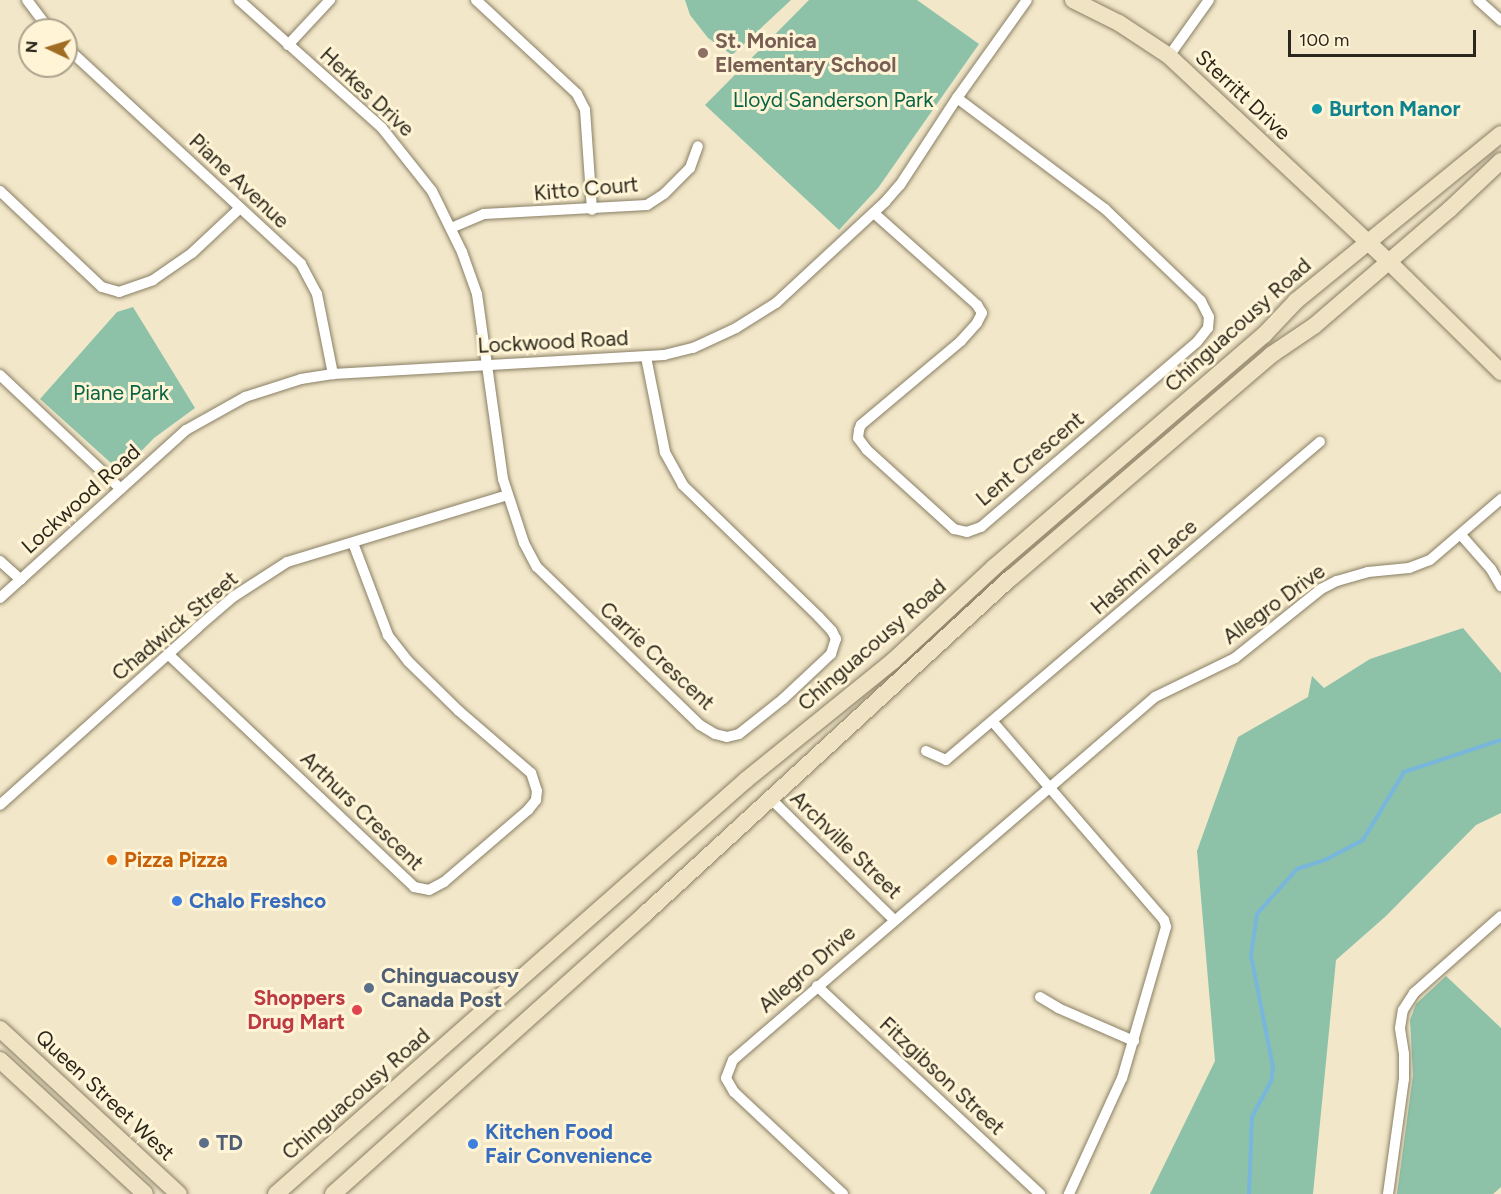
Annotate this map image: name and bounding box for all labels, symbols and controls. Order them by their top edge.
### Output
north arrow [18,18,78,78]
scale bar [1291,18,1478,56]
place label: St. Monica Elementary School [715,28,896,78]
text: 100 m [1299,29,1349,51]
text: N [22,40,41,54]
street label: Herkes Drive [315,42,419,142]
street label: Sterritt Drive [1190,45,1296,145]
marker: St. Monica Elementary School [696,46,710,60]
park label: Lloyd Sanderson Park [733,87,933,113]
place label: Burton Manor [1329,96,1460,122]
marker: Burton Manor [1310,102,1324,116]
street label: Piane Avenue [184,128,294,234]
street label: Kitto Court [533,172,639,206]
street label: Chinguacousy Road [1160,253,1316,397]
street label: Lockwood Road [477,325,629,359]
park label: Piane Park [73,380,169,406]
street label: Lent Crescent [971,407,1089,511]
street label: Lockwood Road [16,439,146,559]
street label: Hashmi PLace [1086,514,1202,620]
street label: Allegro Drive [1218,558,1330,650]
street label: Chadwick Street [107,566,243,686]
street label: Chinguacousy Road [793,574,951,716]
street label: Carrie Crescent [594,596,720,716]
street label: Arthurs Crescent [295,746,429,876]
street label: Archville Street [785,786,907,904]
place label: Pizza Pizza [124,847,228,873]
marker: Pizza Pizza [105,853,119,867]
place label: Chalo Freshco [189,888,326,914]
marker: Chalo Freshco [170,894,184,908]
street label: Allegro Drive [753,920,861,1018]
place label: Chinguacousy Canada Post [381,963,519,1013]
marker: Chinguacousy Canada Post [362,981,376,995]
place label: Shoppers Drug Mart [247,985,345,1035]
marker: Shoppers Drug Mart [350,1003,364,1017]
street label: Fitzgibson Street [874,1012,1010,1140]
street label: Chinguacousy Road [277,1023,435,1165]
street label: Queen Street West [30,1024,180,1166]
place label: Kitchen Food Fair Convenience [485,1119,652,1169]
place label: TD [216,1130,243,1156]
marker: TD [197,1136,211,1150]
marker: Kitchen Food Fair Convenience [466,1137,480,1151]

